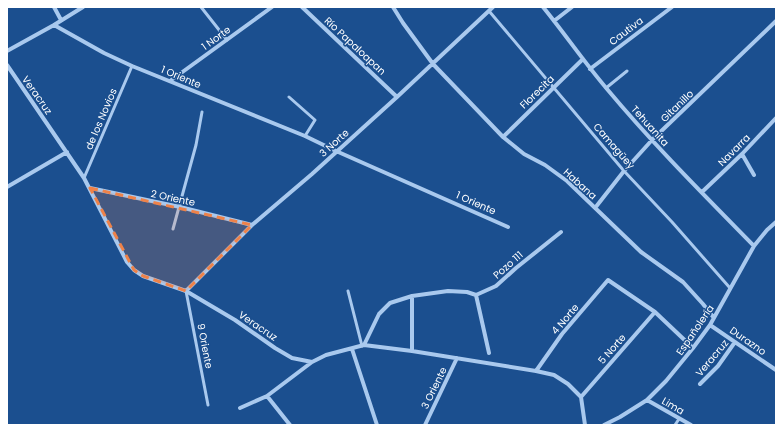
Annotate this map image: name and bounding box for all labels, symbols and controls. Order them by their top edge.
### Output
street label: Río Papaloapan [321,13,389,79]
street label: Cautiva [606,13,646,49]
street label: 1 Norte [198,22,234,54]
street label: 1 Oriente [159,62,203,92]
street label: Florecita [516,72,558,112]
street label: Veracruz [18,73,56,118]
street label: de los Novios [81,86,121,152]
street label: Gitanillo [657,86,697,126]
street label: Tehuanita [628,102,672,150]
street label: Camagüey [590,120,638,173]
street label: 3 Norte [316,126,352,160]
street label: Navarra [714,130,754,170]
street label: Habana [560,165,600,203]
street label: 2 Oriente [149,186,197,210]
street label: 1 Oriente [454,188,498,218]
street label: Pozo 111 [490,248,526,282]
street label: 4 Norte [548,300,582,338]
street label: Españolería [672,302,718,358]
street label: Veracruz [235,307,281,345]
street label: 9 Oriente [193,322,217,370]
street label: Durazno [727,323,769,359]
street label: 5 Norte [595,331,629,367]
street label: Veracruz [692,336,732,380]
street label: 3 Oriente [417,364,451,412]
street label: Lima [659,394,687,418]

